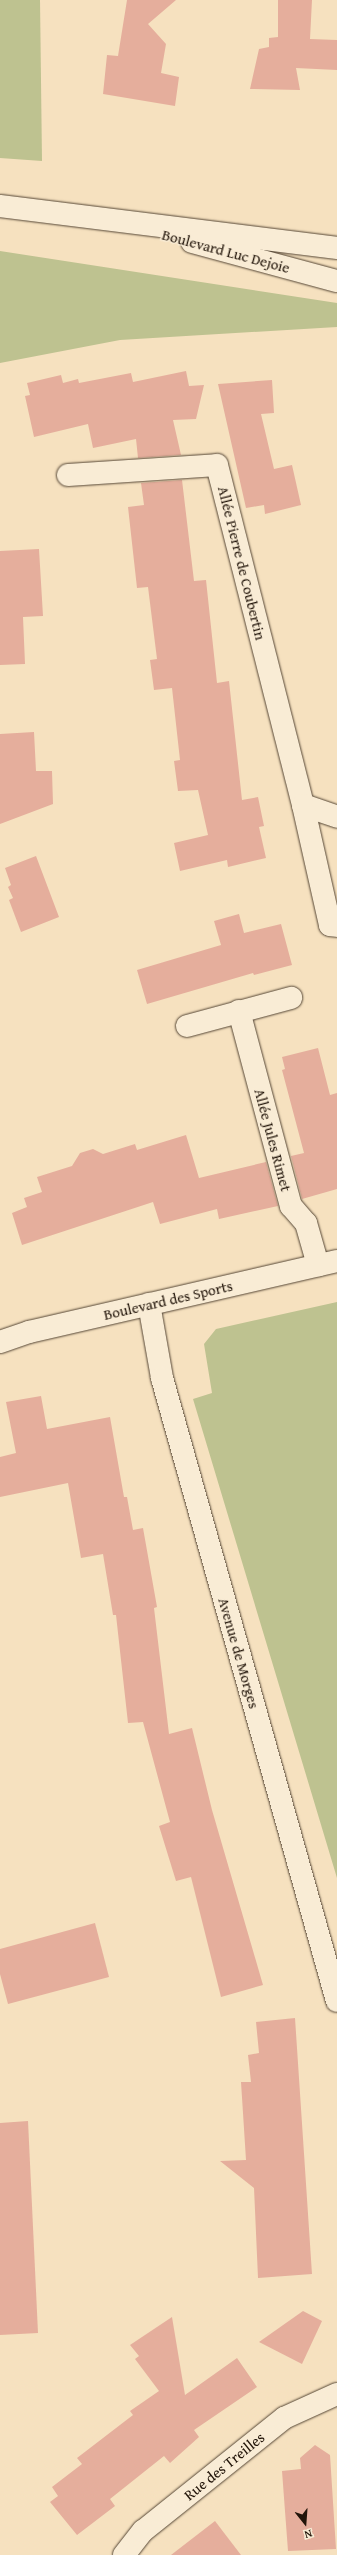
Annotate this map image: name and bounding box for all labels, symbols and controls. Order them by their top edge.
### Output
street label: Boulevard Luc Dejoie [160,225,292,277]
street label: Allée Pierre de Coubertin [214,484,270,642]
street label: Allée Jules Rimet [251,1087,295,1193]
street label: Boulevard des Sports [102,1276,234,1324]
street label: Avenue de Morges [215,1596,263,1710]
street label: Rue des Treilles [180,2428,268,2504]
north arrow [285,2503,325,2543]
text: N [303,2526,314,2543]

